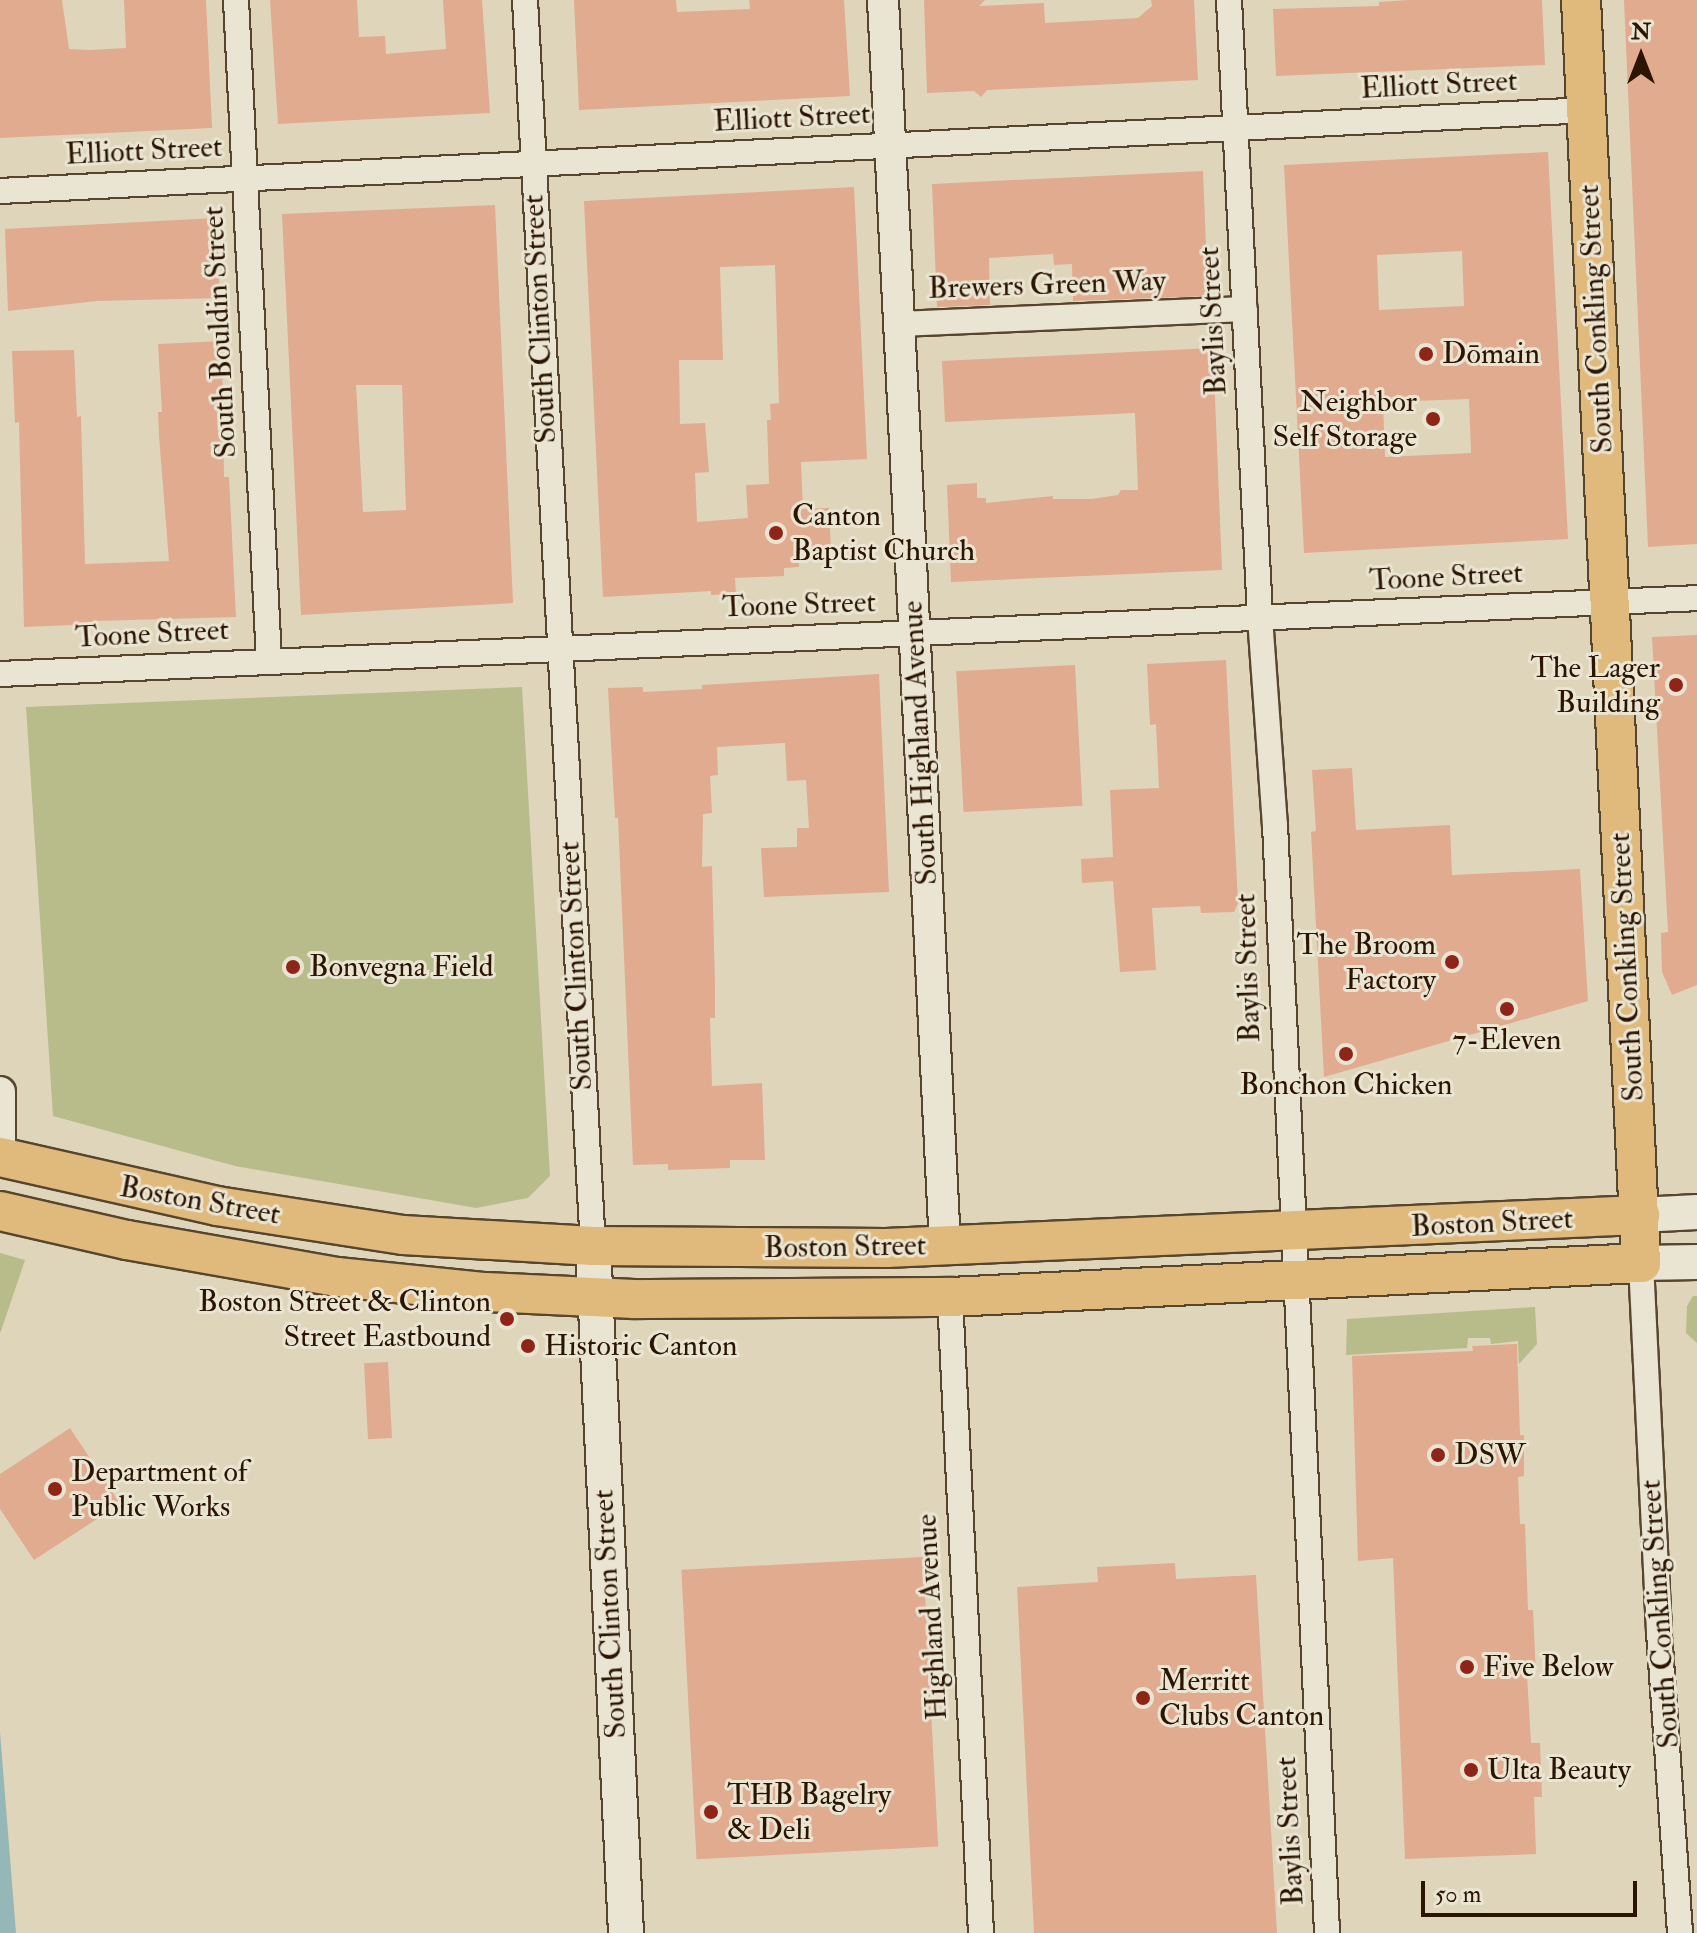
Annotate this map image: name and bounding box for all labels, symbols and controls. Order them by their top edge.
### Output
north arrow [1601,16,1681,96]
text: N [1631,18,1651,46]
street label: Elliott Street [1360,63,1518,107]
street label: Elliott Street [713,96,871,140]
street label: Elliott Street [65,129,223,173]
street label: South Conkling Street [1571,184,1621,454]
street label: South Clinton Street [515,194,565,444]
street label: South Bouldin Street [195,205,245,459]
street label: Baylis Street [1191,246,1235,396]
street label: Brewers Green Way [927,263,1167,307]
place label: Dōmain [1442,336,1540,372]
marker: Dōmain [1417,345,1435,363]
place label: Neighbor Self Storage [1272,384,1417,454]
marker: Neighbor Self Storage [1424,410,1442,428]
place label: Canton Baptist Church [792,498,975,568]
marker: Canton Baptist Church [767,524,785,542]
street label: Toone Street [1368,555,1524,599]
street label: Toone Street [721,584,877,626]
street label: South Highland Avenue [895,600,945,886]
street label: Toone Street [74,612,230,656]
place label: The Lager Building [1531,650,1660,720]
marker: The Lager Building [1667,676,1685,694]
street label: South Conkling Street [1602,832,1652,1102]
street label: South Clinton Street [551,841,601,1091]
street label: Baylis Street [1227,893,1269,1043]
place label: The Broom Factory [1296,927,1436,998]
place label: Bonvegna Field [309,949,494,985]
marker: The Broom Factory [1443,953,1461,971]
marker: Bonvegna Field [284,958,302,976]
marker: 7-Eleven [1498,1000,1516,1018]
place label: 7-Eleven [1453,1022,1561,1058]
marker: Bonchon Chicken [1337,1045,1355,1063]
place label: Bonchon Chicken [1239,1067,1453,1103]
street label: Boston Street [117,1169,283,1233]
street label: Boston Street [1410,1201,1574,1245]
street label: Boston Street [763,1228,927,1266]
place label: Boston Street & Clinton Street Eastbound [198,1284,491,1354]
marker: Boston Street & Clinton Street Eastbound [498,1310,516,1328]
place label: Historic Canton [544,1328,737,1364]
marker: Historic Canton [519,1337,537,1355]
place label: DSW [1454,1437,1526,1473]
marker: DSW [1429,1446,1447,1464]
place label: Department of Public Works [71,1454,248,1524]
street label: South Conkling Street [1633,1479,1687,1749]
marker: Department of Public Works [46,1480,64,1498]
street label: South Clinton Street [585,1489,635,1739]
street label: Highland Avenue [909,1513,955,1721]
place label: Five Below [1483,1649,1613,1685]
marker: Five Below [1458,1658,1476,1676]
place label: Merritt Clubs Canton [1159,1663,1324,1734]
marker: Merritt Clubs Canton [1134,1689,1152,1707]
place label: Ulta Beauty [1487,1752,1631,1788]
street label: Baylis Street [1268,1756,1312,1906]
marker: Ulta Beauty [1462,1761,1480,1779]
place label: THB Bagelry & Deli [727,1777,891,1848]
marker: THB Bagelry & Deli [702,1803,720,1821]
scale bar [1425,1865,1641,1915]
text: 50 m [1435,1879,1481,1910]

